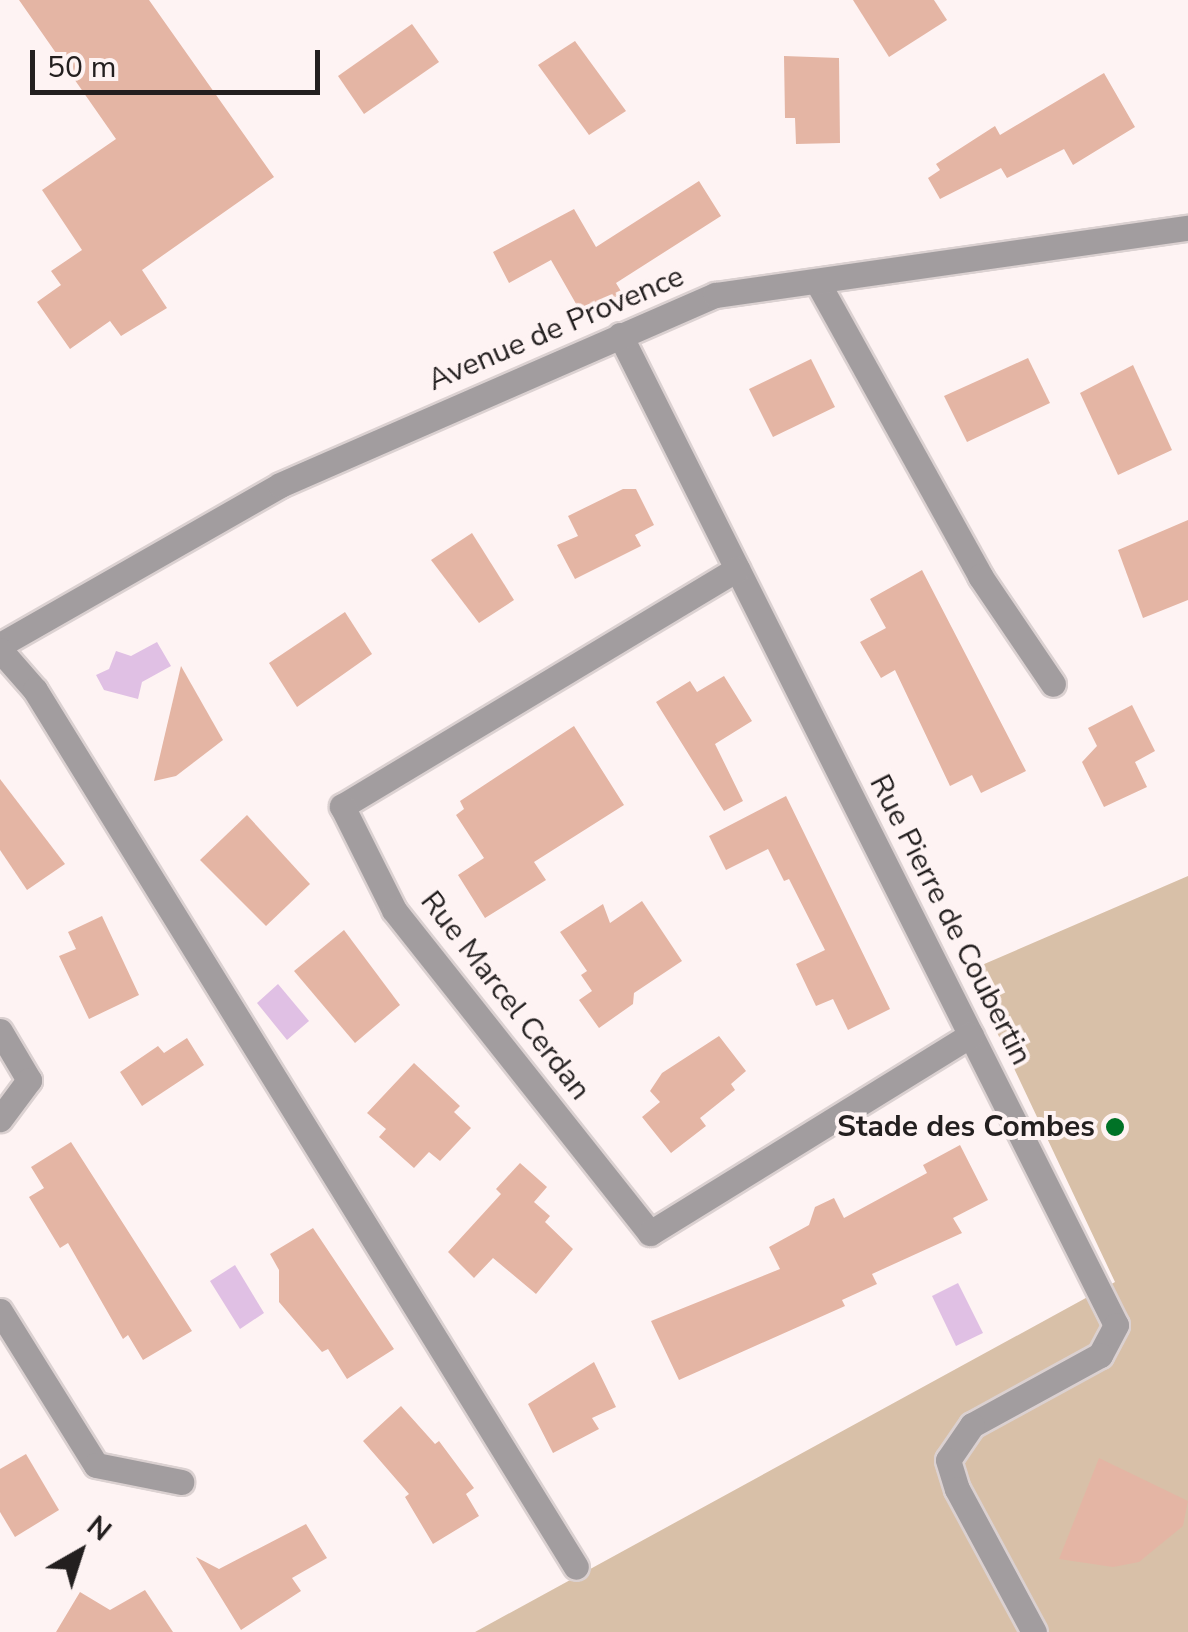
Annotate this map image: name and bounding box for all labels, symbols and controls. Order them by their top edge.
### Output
scale bar [35,30,325,92]
text: 50 m [47,47,116,88]
street label: Avenue de Provence [423,259,689,399]
street label: Rue Pierre de Coubertin [861,769,1039,1071]
street label: Rue Marcel Cerdan [412,884,598,1108]
place label: Stade des Combes [837,1109,1095,1145]
marker: Stade des Combes [1104,1116,1126,1138]
north arrow [30,1502,130,1602]
text: N [79,1507,119,1550]

